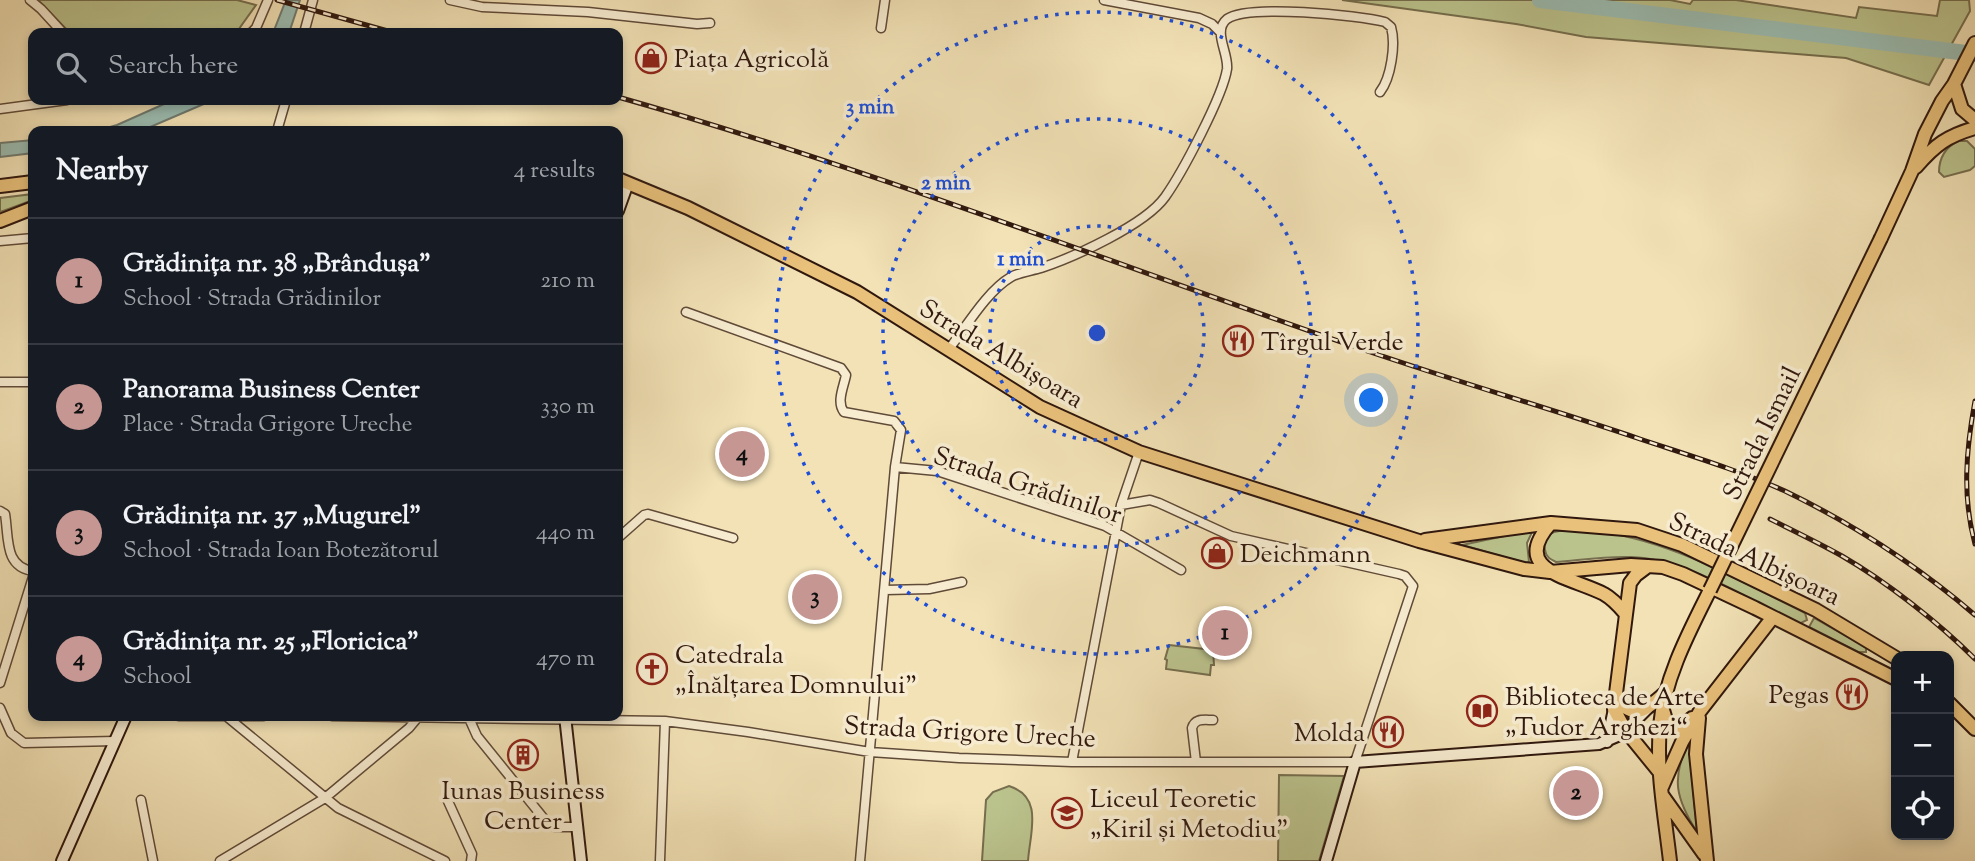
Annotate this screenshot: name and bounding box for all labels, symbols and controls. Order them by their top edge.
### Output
search box [28,28,623,105]
shop icon: Piața Agricolă [634,41,668,75]
place label: Piața Agricolă [674,42,829,79]
icon: search [52,48,90,86]
text: Search here [108,48,238,85]
text: 3 min [846,93,895,123]
text: Nearby [56,150,148,193]
text: 4 results [514,155,595,188]
text: 2 min [921,169,972,199]
text: 1 min [997,245,1045,275]
text: Grădinița nr. 38 „Brândușa” [123,246,431,283]
text: 1 [75,265,83,298]
text: 210 m [541,265,595,298]
text: School · Strada Grădinilor [123,283,381,316]
street label: Strada Albișoara [911,291,1090,419]
centre of rings [1085,321,1109,345]
restaurant icon: Tîrgul Verde [1221,324,1255,358]
place label: Tîrgul Verde [1261,325,1404,362]
street label: Strada Ismail [1715,361,1812,507]
text: Panorama Business Center [123,372,420,409]
your location [1354,383,1388,417]
text: 2 [74,391,84,424]
text: 330 m [541,391,595,424]
text: Place · Strada Grigore Ureche [123,409,413,442]
pin: 4 [719,428,765,480]
street label: Strada Grădinilor [928,438,1127,534]
text: Grădinița nr. 37 „Mugurel” [123,498,421,535]
street label: Strada Albișoara [1662,504,1846,616]
text: 3 [74,517,84,550]
text: 440 m [536,517,595,550]
text: School · Strada Ioan Botezătorul [123,535,439,568]
shop icon: Deichmann [1200,536,1234,570]
place label: Deichmann [1240,537,1371,574]
pin: 3 [792,571,838,623]
pin: 1 [1202,607,1248,659]
text: Grădinița nr. 25 „Floricica” [123,624,419,661]
place label: Catedrala „Înălțarea Domnului” [675,638,917,705]
text: 4 [73,643,85,676]
text: 470 m [536,643,595,676]
map controls [1891,651,1954,840]
button: + [1891,651,1954,714]
church icon: Catedrala „Înălțarea Domnului” [635,652,669,686]
text: School [123,661,192,694]
restaurant icon: Pegas [1835,677,1869,711]
place label: Pegas [1768,678,1829,715]
place label: Biblioteca de Arte „Tudor Arghezi“ [1505,680,1705,747]
library icon: Biblioteca de Arte „Tudor Arghezi“ [1465,694,1499,728]
street label: Strada Grigore Ureche [843,708,1097,759]
button: − [1891,714,1954,777]
restaurant icon: Molda [1371,715,1405,749]
place label: Molda [1294,716,1365,753]
building icon: Iunas Business Center [506,738,540,772]
pin: 2 [1553,767,1599,819]
place label: Iunas Business Center [441,774,605,841]
button: locate [1891,777,1954,840]
place label: Liceul Teoretic „Kiril și Metodiu” [1090,782,1289,849]
school or university icon: Liceul Teoretic „Kiril și Metodiu” [1050,796,1084,830]

